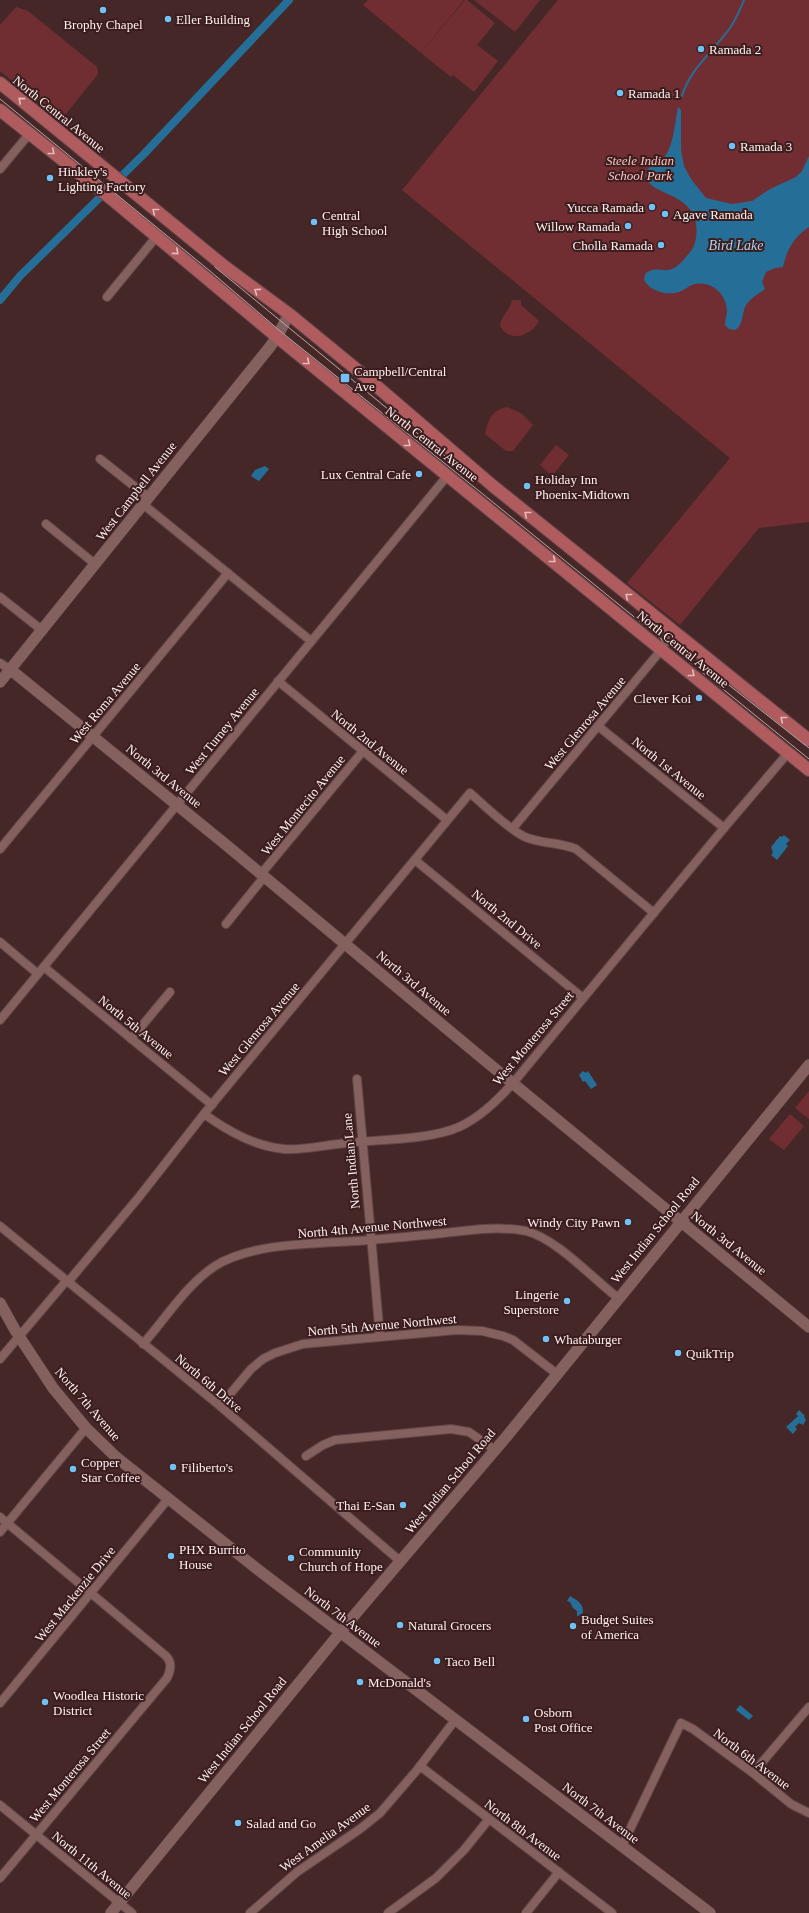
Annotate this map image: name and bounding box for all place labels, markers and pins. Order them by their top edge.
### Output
marker: Brophy Chapel [98,5,108,15]
place label: Eller Building [176,12,251,27]
marker: Eller Building [163,14,173,24]
place label: Brophy Chapel [63,17,143,32]
place label: Ramada 2 [709,42,761,57]
marker: Ramada 2 [696,44,706,54]
place label: Ramada 1 [628,86,680,101]
marker: Ramada 1 [615,88,625,98]
place label: Ramada 3 [740,139,792,154]
marker: Ramada 3 [727,141,737,151]
place label: Hinkley's Lighting Factory [58,164,146,194]
marker: Hinkley's Lighting Factory [45,173,55,183]
place label: Yucca Ramada [566,200,644,215]
marker: Yucca Ramada [647,202,657,212]
place label: Agave Ramada [673,207,753,222]
place label: Central High School [322,208,388,238]
marker: Agave Ramada [660,209,670,219]
marker: Central High School [309,217,319,227]
place label: Willow Ramada [536,219,620,234]
marker: Willow Ramada [623,221,633,231]
place label: Cholla Ramada [572,238,653,253]
marker: Cholla Ramada [656,240,666,250]
place label: Campbell/Central Ave [354,364,447,394]
marker: Campbell/Central Ave [339,372,351,384]
place label: Lux Central Cafe [321,467,411,482]
marker: Lux Central Cafe [414,469,424,479]
place label: Holiday Inn Phoenix-Midtown [535,472,630,502]
marker: Holiday Inn Phoenix-Midtown [522,481,532,491]
place label: Clever Koi [634,691,691,706]
marker: Clever Koi [694,693,704,703]
place label: Windy City Pawn [527,1215,620,1230]
marker: Windy City Pawn [623,1217,633,1227]
place label: Lingerie Superstore [503,1287,559,1317]
marker: Lingerie Superstore [562,1296,572,1306]
place label: Whataburger [554,1332,622,1347]
marker: Whataburger [541,1334,551,1344]
place label: QuikTrip [686,1346,734,1361]
marker: QuikTrip [673,1348,683,1358]
place label: Copper Star Coffee [81,1455,141,1485]
place label: Filiberto's [181,1460,233,1475]
marker: Filiberto's [168,1462,178,1472]
marker: Copper Star Coffee [68,1464,78,1474]
place label: Thai E-San [336,1498,395,1513]
marker: Thai E-San [398,1500,408,1510]
place label: PHX Burrito House [179,1542,246,1572]
place label: Community Church of Hope [299,1544,383,1574]
marker: PHX Burrito House [166,1551,176,1561]
marker: Community Church of Hope [286,1553,296,1563]
place label: Budget Suites of America [581,1612,654,1642]
place label: Natural Grocers [408,1618,491,1633]
marker: Natural Grocers [395,1620,405,1630]
marker: Budget Suites of America [568,1621,578,1631]
place label: Taco Bell [445,1654,495,1669]
marker: Taco Bell [432,1656,442,1666]
place label: McDonald's [368,1675,431,1690]
marker: McDonald's [355,1677,365,1687]
place label: Woodlea Historic District [53,1688,144,1718]
marker: Woodlea Historic District [40,1697,50,1707]
place label: Osborn Post Office [534,1705,593,1735]
marker: Osborn Post Office [521,1714,531,1724]
place label: Salad and Go [246,1816,316,1831]
marker: Salad and Go [233,1818,243,1828]

